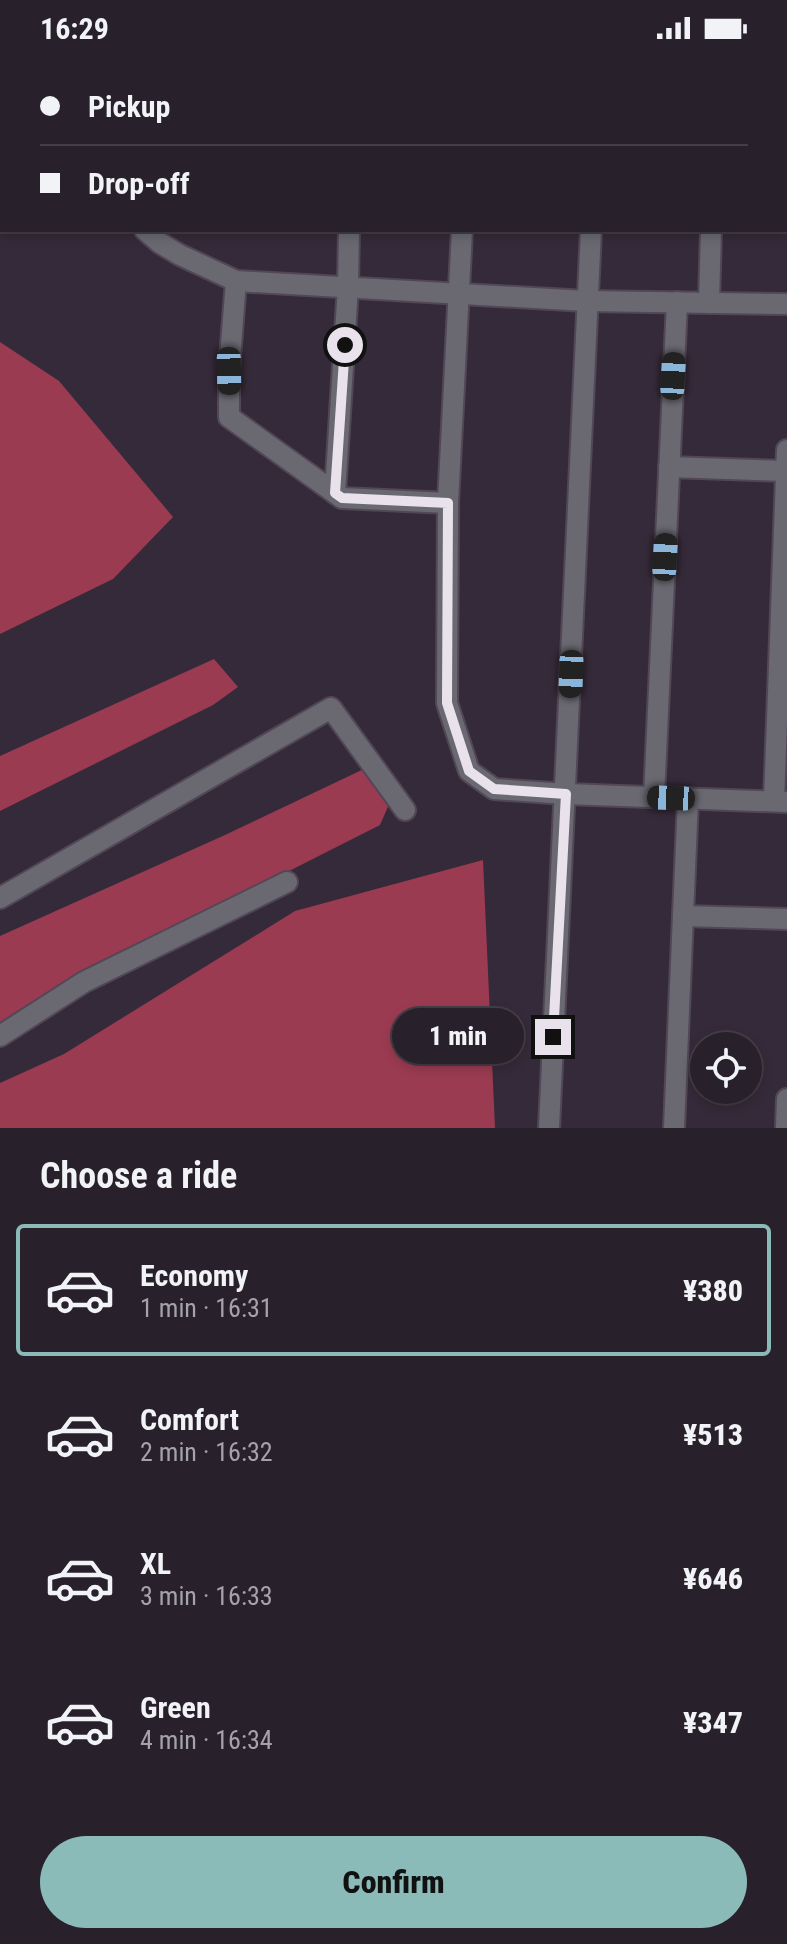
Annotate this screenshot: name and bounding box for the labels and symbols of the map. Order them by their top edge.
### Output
route start [327,327,363,363]
car [217,347,241,395]
car [660,351,686,401]
car [652,532,678,582]
car [558,650,584,698]
car [647,785,695,811]
callout: 1 min [393,1009,525,1065]
route end [535,1019,571,1055]

